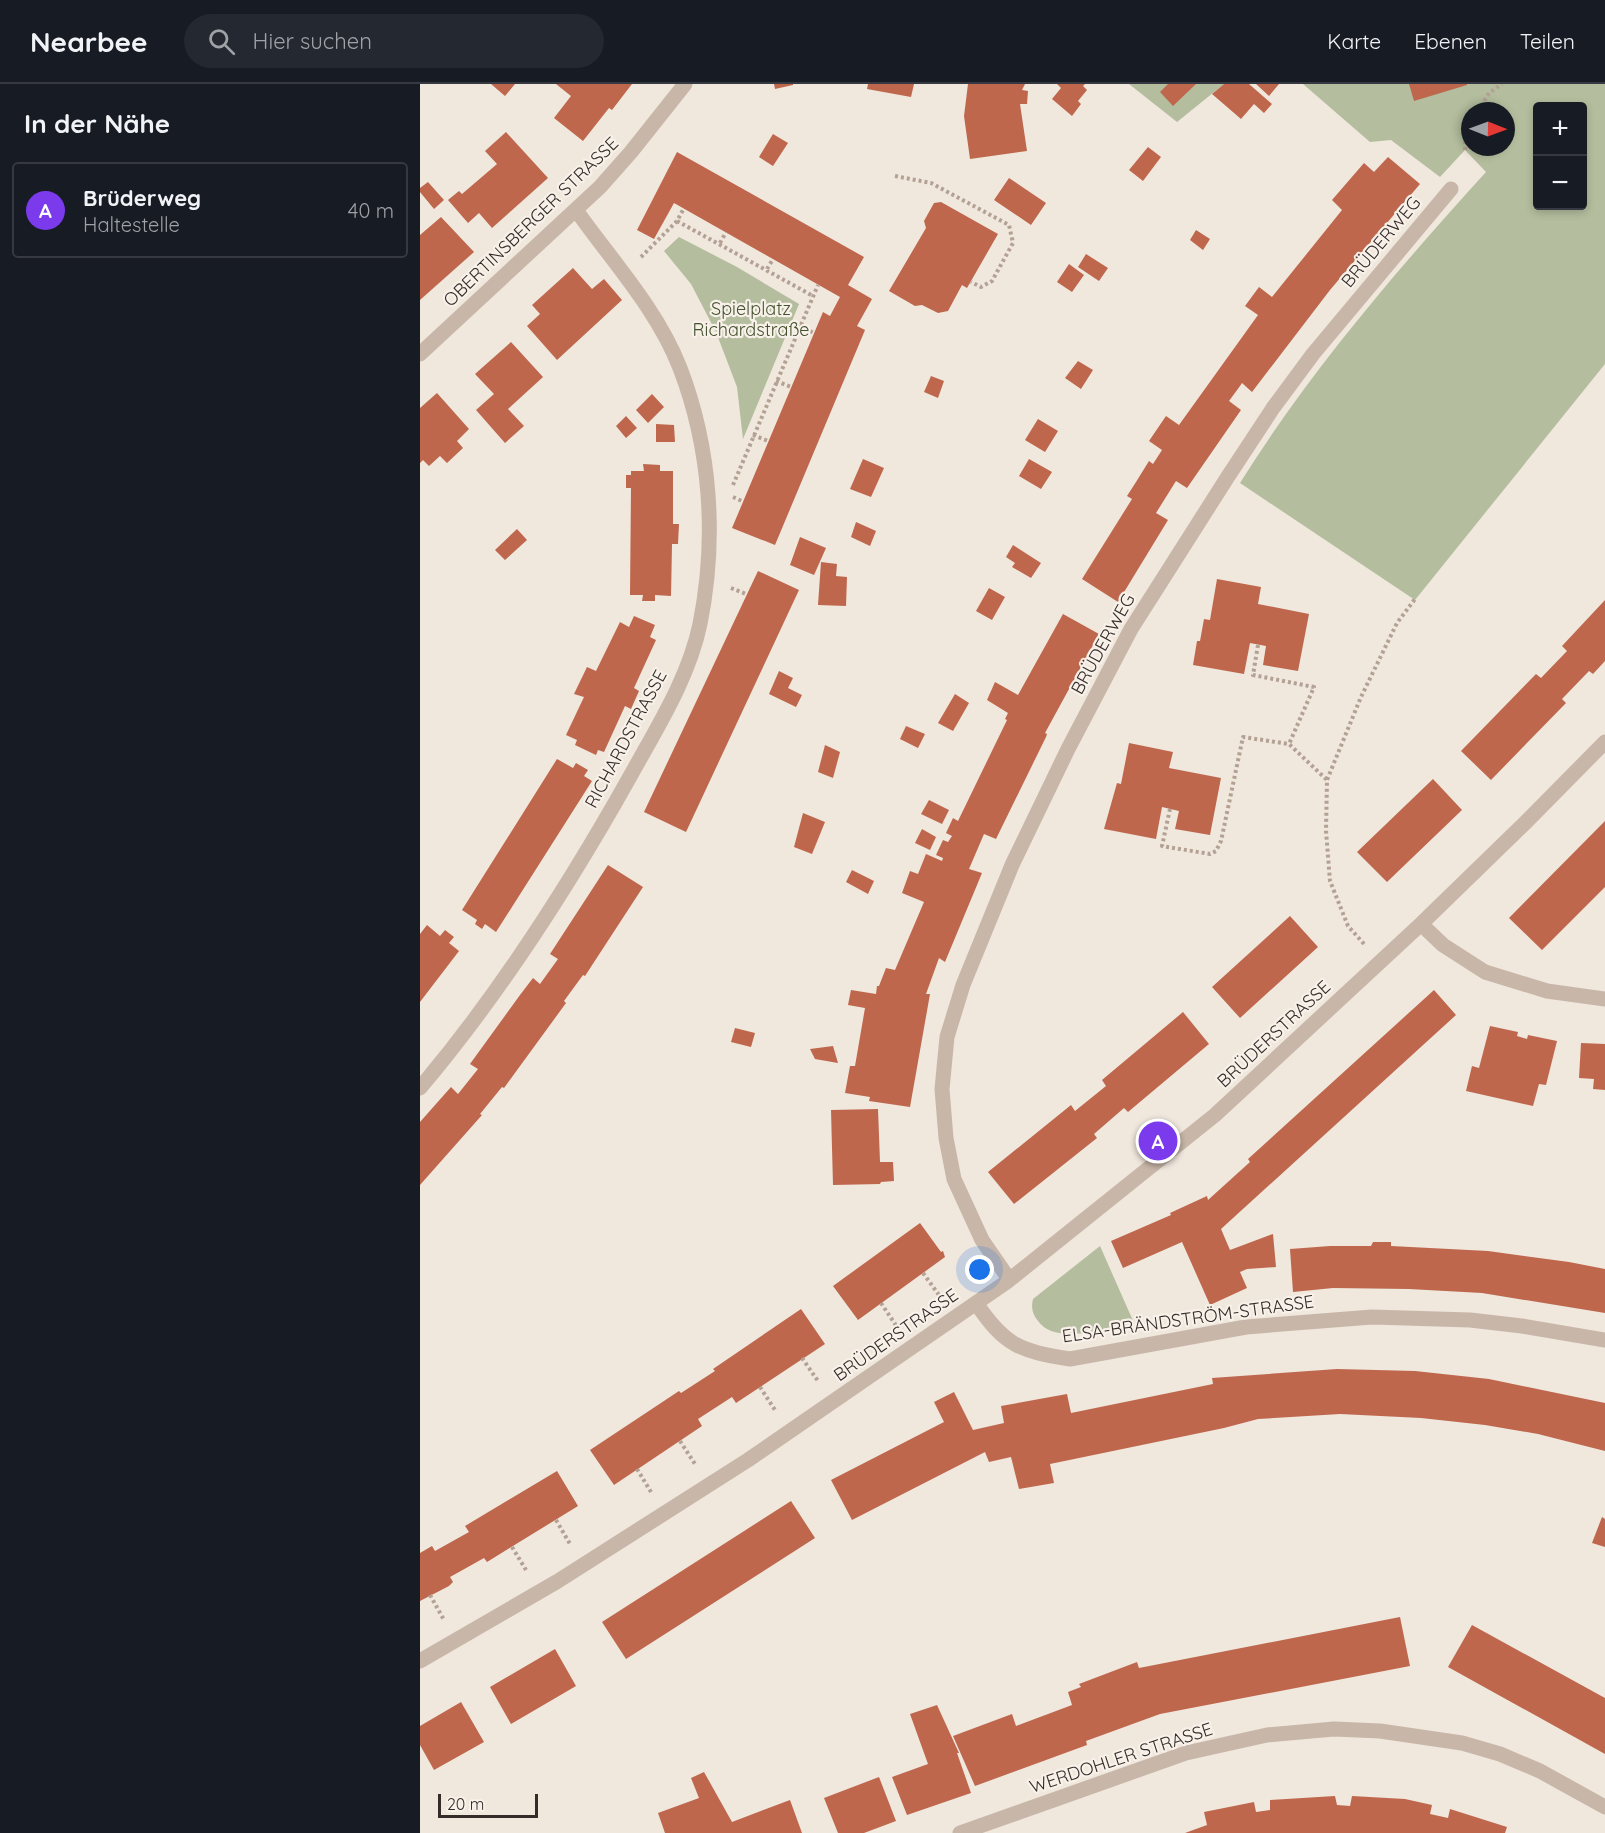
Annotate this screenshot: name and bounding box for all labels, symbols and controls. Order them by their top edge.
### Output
search box [184,14,604,68]
text: Nearbee [30,24,148,59]
icon: search [205,25,238,58]
text: Hier suchen [253,27,372,55]
text: Karte [1327,28,1381,54]
text: Ebenen [1414,28,1487,54]
text: Teilen [1520,28,1575,54]
north arrow [1461,102,1515,156]
map controls [1533,102,1587,210]
button: + [1533,102,1587,156]
text: In der Nähe [24,107,170,140]
street label: OBERTINSBERGER STRASSE [438,132,623,311]
button: − [1533,156,1587,210]
text: Brüderweg [83,184,201,212]
street label: BRÜDERWEG [1336,191,1425,292]
text: A [39,198,52,223]
text: 40 m [348,198,394,223]
text: Haltestelle [83,212,180,237]
park label: Spielplatz Richardstraße [692,297,810,341]
street label: BRÜDERWEG [1065,589,1140,698]
street label: RICHARDSTRASSE [579,666,672,812]
street label: BRÜDERSTRASSE [1212,975,1335,1092]
pin: A [1138,1118,1178,1164]
your location [965,1255,994,1284]
street label: BRÜDERSTRASSE [829,1283,962,1386]
street label: ELSA-BRÄNDSTRÖM-STRASSE [1061,1289,1315,1348]
street label: WERDOHLER STRASSE [1026,1717,1215,1798]
scale bar [438,1791,538,1818]
text: 20 m [447,1794,484,1814]

